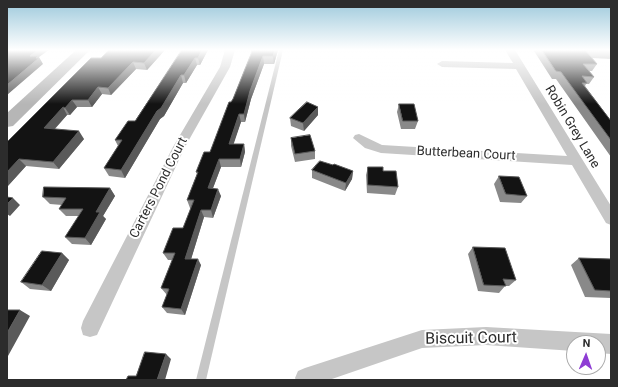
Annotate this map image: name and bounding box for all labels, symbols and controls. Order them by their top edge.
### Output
street label: Robin Grey Lane [541,83,603,171]
street label: Carters Pond Court [127,135,191,241]
street label: Butterbean Court [416,144,516,164]
street label: Biscuit Court [425,329,517,349]
north arrow [566,335,606,375]
text: N [582,337,591,350]

